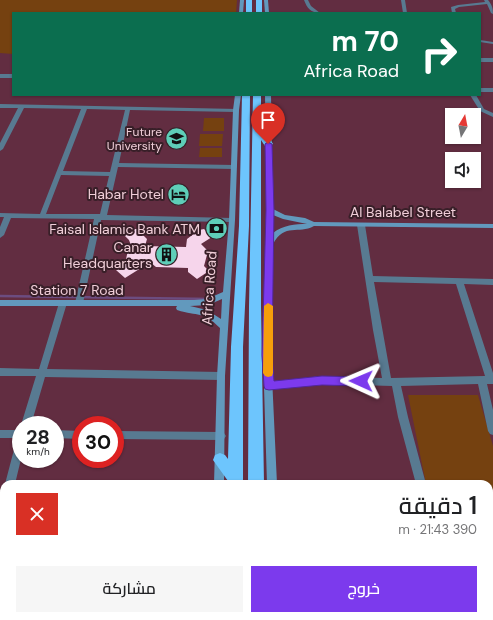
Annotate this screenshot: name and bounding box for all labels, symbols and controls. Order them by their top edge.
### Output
text: 70 m [331,23,399,60]
icon: right [413,28,465,80]
text: Africa Road [303,59,399,83]
pin [251,103,285,144]
north arrow [445,108,481,144]
map controls [445,108,481,188]
icon: arrive [257,109,279,131]
place label: Future University [107,124,162,154]
school or university icon: Future University [164,126,190,152]
button: sound [445,152,481,188]
hotel icon: Habar Hotel [166,181,192,207]
place label: Habar Hotel [88,185,164,203]
street label: Al Balabel Street [350,203,456,221]
bank icon: Faisal Islamic Bank ATM [203,216,229,242]
place label: Faisal Islamic Bank ATM [49,220,200,238]
place label: Canar Headquarters [63,238,152,272]
building icon: Canar Headquarters [154,242,180,268]
street label: Africa Road [197,250,221,326]
street label: Station 7 Road [30,281,124,299]
position arrow [340,360,382,402]
speed limit sign: 30 [72,416,124,468]
text: 28 [26,424,50,450]
text: km/h [26,445,50,458]
text: 1 دقيقة [399,490,477,521]
button: close [16,493,58,535]
text: 390 m · 21:43 [398,521,477,538]
button: مشاركة [16,566,243,612]
button: خروج [251,566,477,612]

